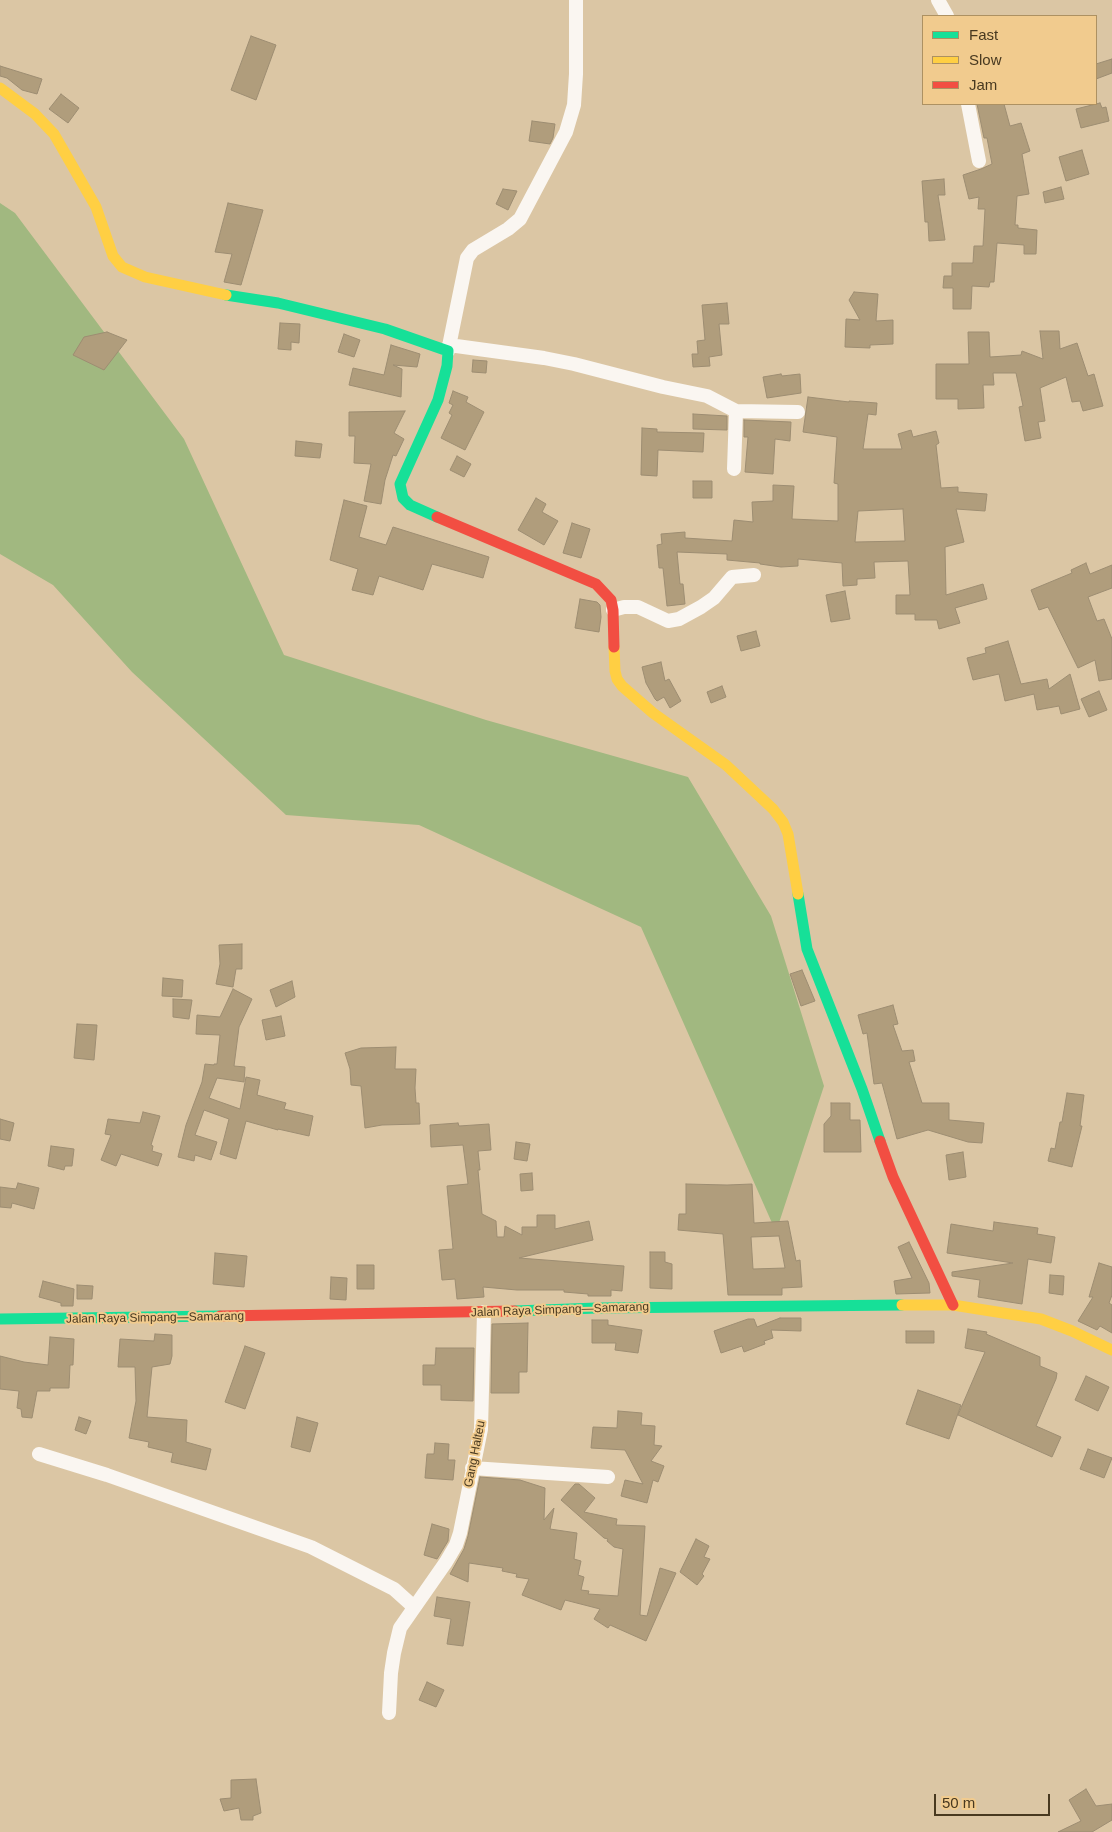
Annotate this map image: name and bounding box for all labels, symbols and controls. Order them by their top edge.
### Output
legend [922,15,1097,105]
text: Fast [969,26,998,43]
text: Slow [969,51,1002,68]
text: Jam [969,76,997,93]
street label: Jalan Raya Simpang—Samarang [471,1300,649,1320]
street label: Jalan Raya Simpang—Samarang [66,1309,244,1327]
street label: Gang Halteu [462,1420,488,1488]
scale bar [937,1784,1053,1816]
text: 50 m [942,1794,975,1811]

